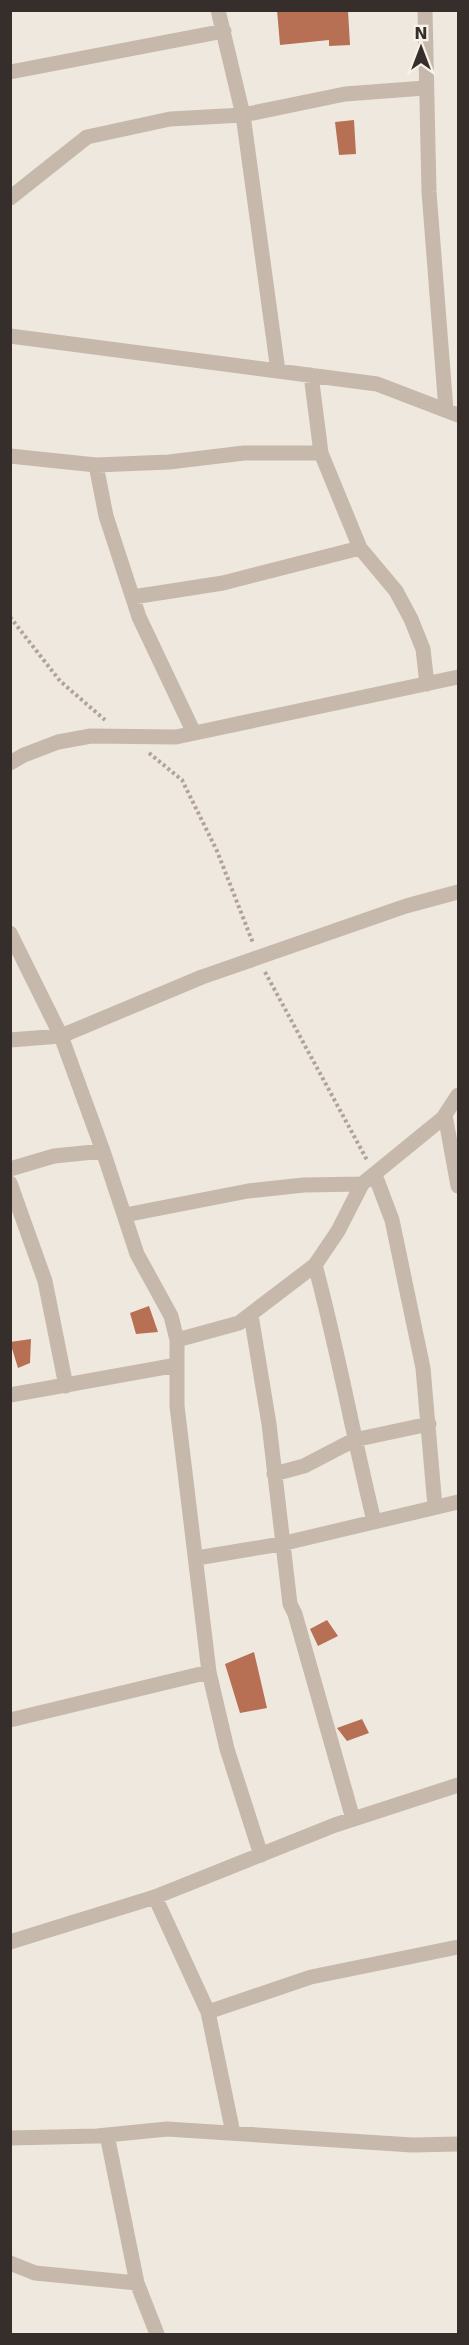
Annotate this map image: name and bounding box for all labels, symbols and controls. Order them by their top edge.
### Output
north arrow [391,18,451,78]
text: N [414,24,428,43]

